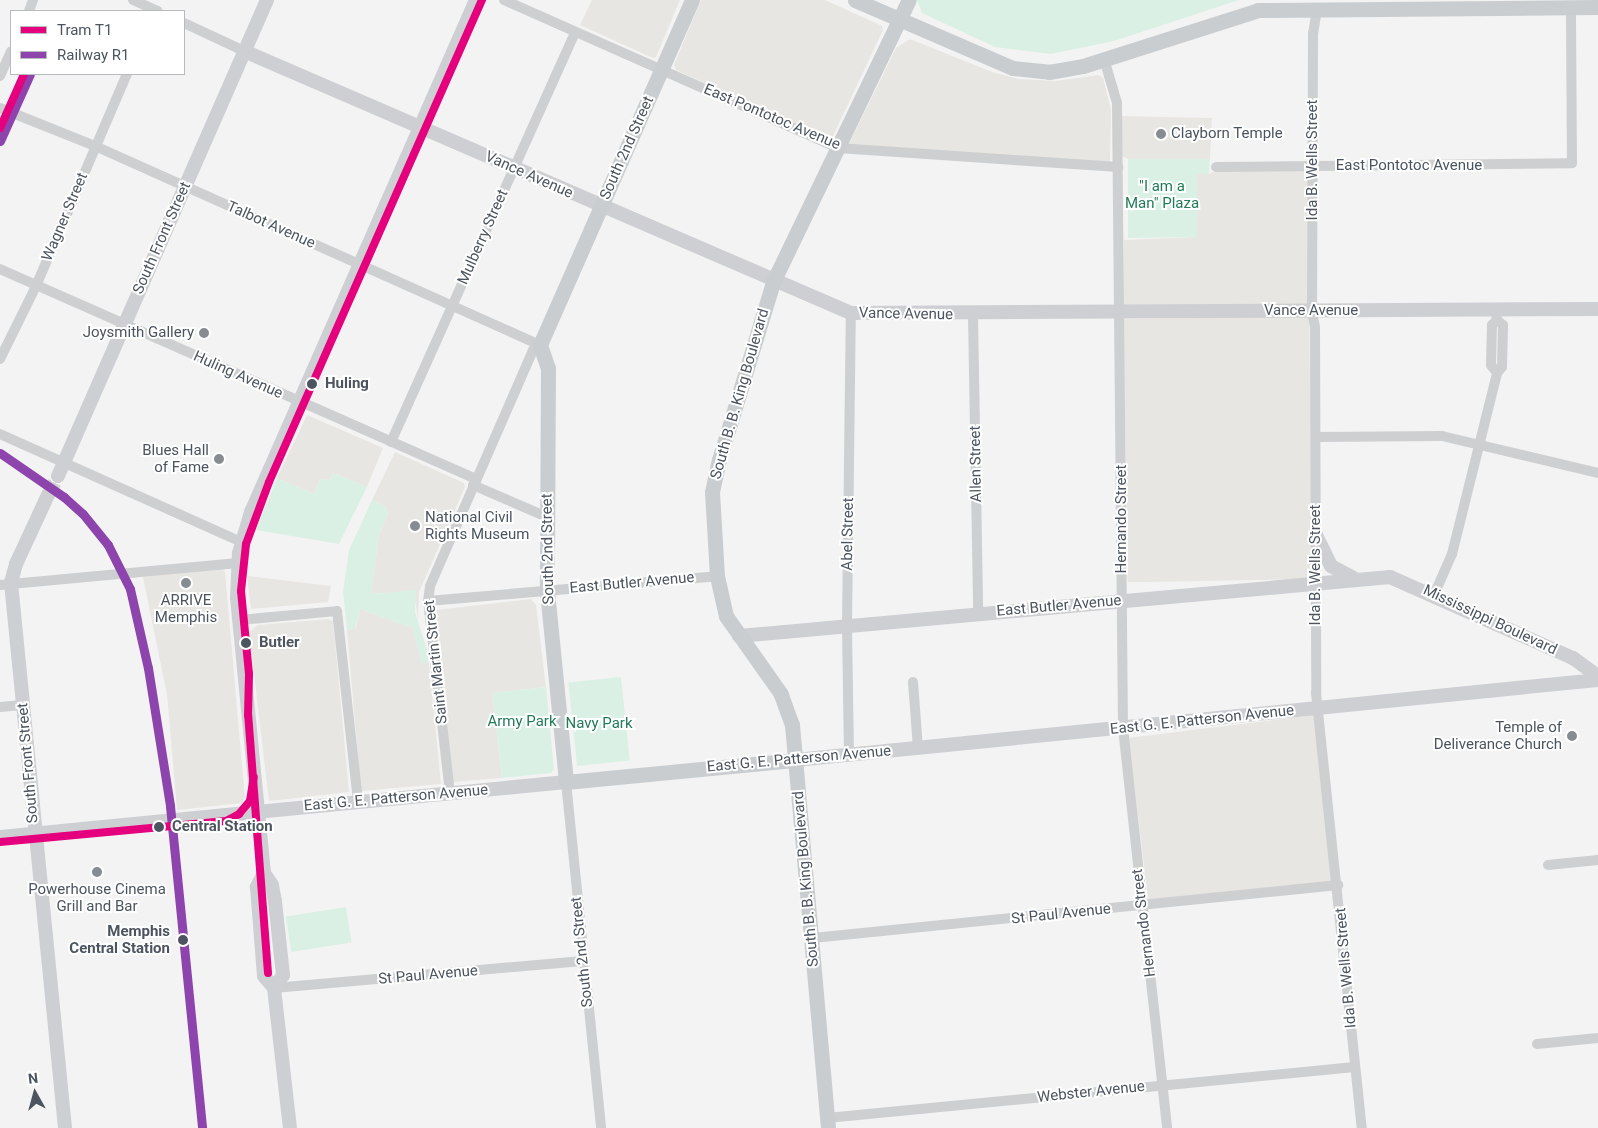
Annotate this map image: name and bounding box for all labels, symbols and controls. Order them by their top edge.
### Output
legend [10,10,185,75]
text: Tram T1 [57,21,112,39]
text: Railway R1 [57,46,130,64]
street label: East Pontotoc Avenue [701,80,843,154]
street label: South 2nd Street [596,94,658,202]
street label: Ida B. Wells Street [1304,100,1322,220]
place label: Clayborn Temple [1171,125,1283,143]
marker: Clayborn Temple [1155,128,1167,140]
street label: Vance Avenue [482,148,576,202]
street label: East Pontotoc Avenue [1336,157,1482,175]
street label: Wagner Street [38,170,92,264]
park label: "I am a Man" Plaza [1125,177,1199,212]
street label: South Front Street [129,179,195,297]
street label: Mulberry Street [454,187,512,287]
street label: Talbot Avenue [224,198,318,252]
street label: Vance Avenue [1264,302,1358,320]
street label: Vance Avenue [859,304,953,324]
street label: South B. B. King Boulevard [707,307,773,481]
place label: Joysmith Gallery [83,324,194,342]
marker: Joysmith Gallery [198,327,210,339]
street label: Huling Avenue [191,347,285,403]
marker: Huling [303,375,321,393]
place label: Huling [325,375,369,393]
street label: Allen Street [966,426,986,502]
place label: Blues Hall of Fame [142,441,209,476]
marker: Blues Hall of Fame [213,453,225,465]
street label: Hernando Street [1113,465,1131,573]
street label: South 2nd Street [538,493,558,605]
street label: Abel Street [838,497,858,571]
street label: Ida B. Wells Street [1307,505,1325,625]
place label: National Civil Rights Museum [425,508,529,543]
marker: National Civil Rights Museum [409,520,421,532]
street label: East Butler Avenue [569,569,695,597]
marker: ARRIVE Memphis [180,577,192,589]
street label: Mississippi Boulevard [1420,581,1560,659]
place label: ARRIVE Memphis [155,591,217,626]
street label: East Butler Avenue [996,592,1122,620]
street label: Saint Martin Street [421,599,451,725]
marker: Butler [237,634,255,652]
place label: Butler [259,634,300,652]
street label: East G. E. Patterson Avenue [1109,701,1295,739]
street label: South Front Street [14,702,42,824]
park label: Army Park [487,713,557,731]
park label: Navy Park [565,715,633,733]
place label: Temple of Deliverance Church [1434,718,1562,753]
marker: Temple of Deliverance Church [1566,730,1578,742]
street label: East G. E. Patterson Avenue [706,742,892,776]
street label: East G. E. Patterson Avenue [303,781,489,815]
street label: South B. B. King Boulevard [789,790,823,968]
marker: Central Station [150,818,168,836]
place label: Central Station [172,818,273,836]
marker: Powerhouse Cinema Grill and Bar [91,866,103,878]
street label: Hernando Street [1128,868,1160,978]
place label: Powerhouse Cinema Grill and Bar [28,880,166,915]
street label: South 2nd Street [567,896,597,1008]
street label: St Paul Avenue [1010,900,1112,928]
street label: Ida B. Wells Street [1332,907,1360,1029]
place label: Memphis Central Station [69,922,170,957]
marker: Memphis Central Station [174,931,192,949]
street label: St Paul Avenue [378,962,478,988]
north arrow [10,1068,60,1118]
text: N [27,1070,39,1087]
street label: Webster Avenue [1036,1077,1146,1107]

